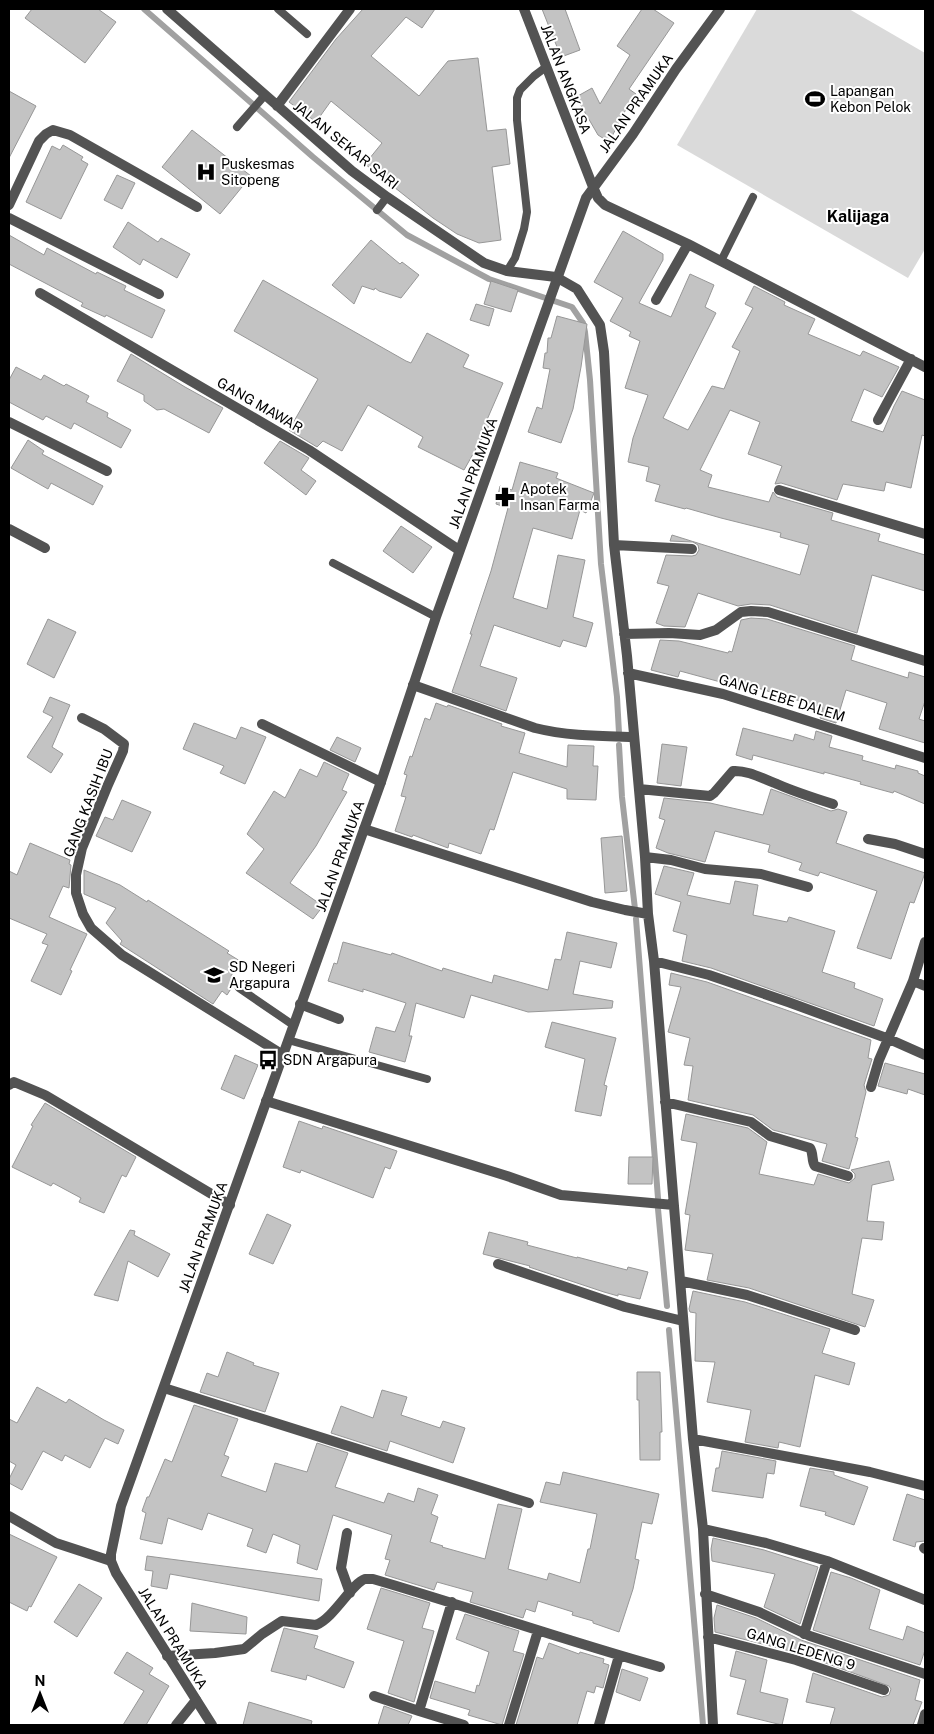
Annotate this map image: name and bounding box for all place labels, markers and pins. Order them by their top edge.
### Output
place label: Lapangan Kebon Pelok [830,83,911,115]
sports icon: Lapangan Kebon Pelok [804,88,826,110]
place label: Puskesmas Sitopeng [221,156,294,188]
hospital icon: Puskesmas Sitopeng [195,161,217,183]
place label: Apotek Insan Farma [520,481,600,513]
pharmacy icon: Apotek Insan Farma [494,486,516,508]
place label: SD Negeri Argapura [229,959,295,991]
school or university icon: SD Negeri Argapura [203,964,225,986]
bus stop icon: SDN Argapura [257,1049,279,1071]
place label: SDN Argapura [283,1052,377,1068]

